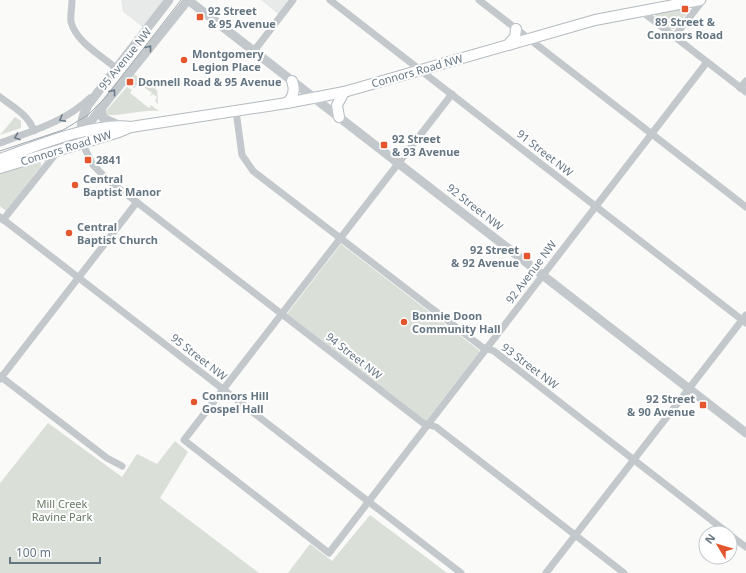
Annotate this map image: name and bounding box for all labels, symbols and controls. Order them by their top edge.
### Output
place label: 92 Street & 95 Avenue [208,3,276,31]
marker: 89 Street & Connors Road [680,4,690,14]
marker: 92 Street & 95 Avenue [195,12,205,22]
place label: 89 Street & Connors Road [647,14,723,42]
street label: 95 Avenue NW [95,24,155,93]
one-way arrow [145,45,152,52]
place label: Montgomery Legion Place [192,46,264,74]
street label: Connors Road NW [369,50,465,91]
marker: Montgomery Legion Place [179,55,189,65]
place label: Donnell Road & 95 Avenue [138,74,282,89]
marker: Donnell Road & 95 Avenue [125,77,135,87]
one-way arrow [109,90,116,97]
one-way arrow [59,114,66,121]
street label: Connors Road NW [19,126,114,168]
street label: 91 Street NW [514,126,577,180]
place label: 92 Street & 93 Avenue [392,131,460,159]
one-way arrow [13,132,20,141]
marker: 92 Street & 93 Avenue [379,140,389,150]
place label: 2841 [96,152,121,167]
marker: 2841 [83,155,93,165]
place label: Central Baptist Manor [83,171,161,199]
marker: Central Baptist Manor [70,180,80,190]
street label: 92 Street NW [444,180,507,234]
place label: Central Baptist Church [77,219,158,247]
marker: Central Baptist Church [64,228,74,238]
street label: 92 Avenue NW [502,236,560,306]
place label: 92 Street & 92 Avenue [451,242,519,270]
marker: 92 Street & 92 Avenue [522,251,532,261]
place label: Bonnie Doon Community Hall [412,308,500,336]
marker: Bonnie Doon Community Hall [399,317,409,327]
street label: 94 Street NW [323,329,386,383]
street label: 95 Street NW [168,330,231,384]
street label: 93 Street NW [499,339,562,392]
place label: Connors Hill Gospel Hall [202,388,269,416]
place label: 92 Street & 90 Avenue [627,391,695,419]
marker: Connors Hill Gospel Hall [189,397,199,407]
marker: 92 Street & 90 Avenue [698,400,708,410]
park label: Mill Creek Ravine Park [32,496,92,524]
north arrow [698,525,738,565]
text: N [701,530,718,547]
scale bar [10,539,100,565]
text: 100 m [16,544,51,561]

